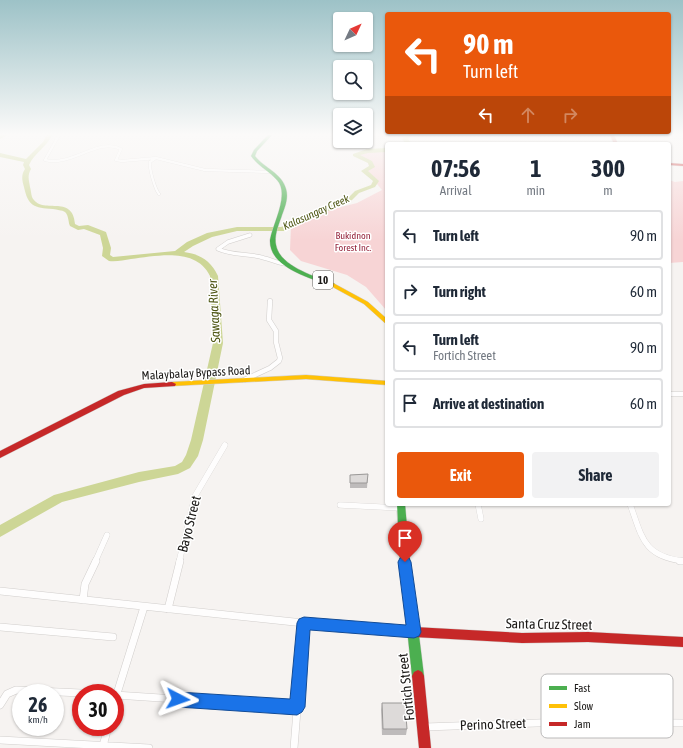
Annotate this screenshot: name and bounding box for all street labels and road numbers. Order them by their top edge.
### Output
road number: 10 [313,271,333,289]
street label: Malaybalay Bypass Road [141,363,251,383]
street label: Bayo Street [174,494,204,554]
street label: Santa Cruz Street [506,615,592,633]
street label: Fortich Street [395,652,417,722]
street label: Perino Street [460,715,526,733]

